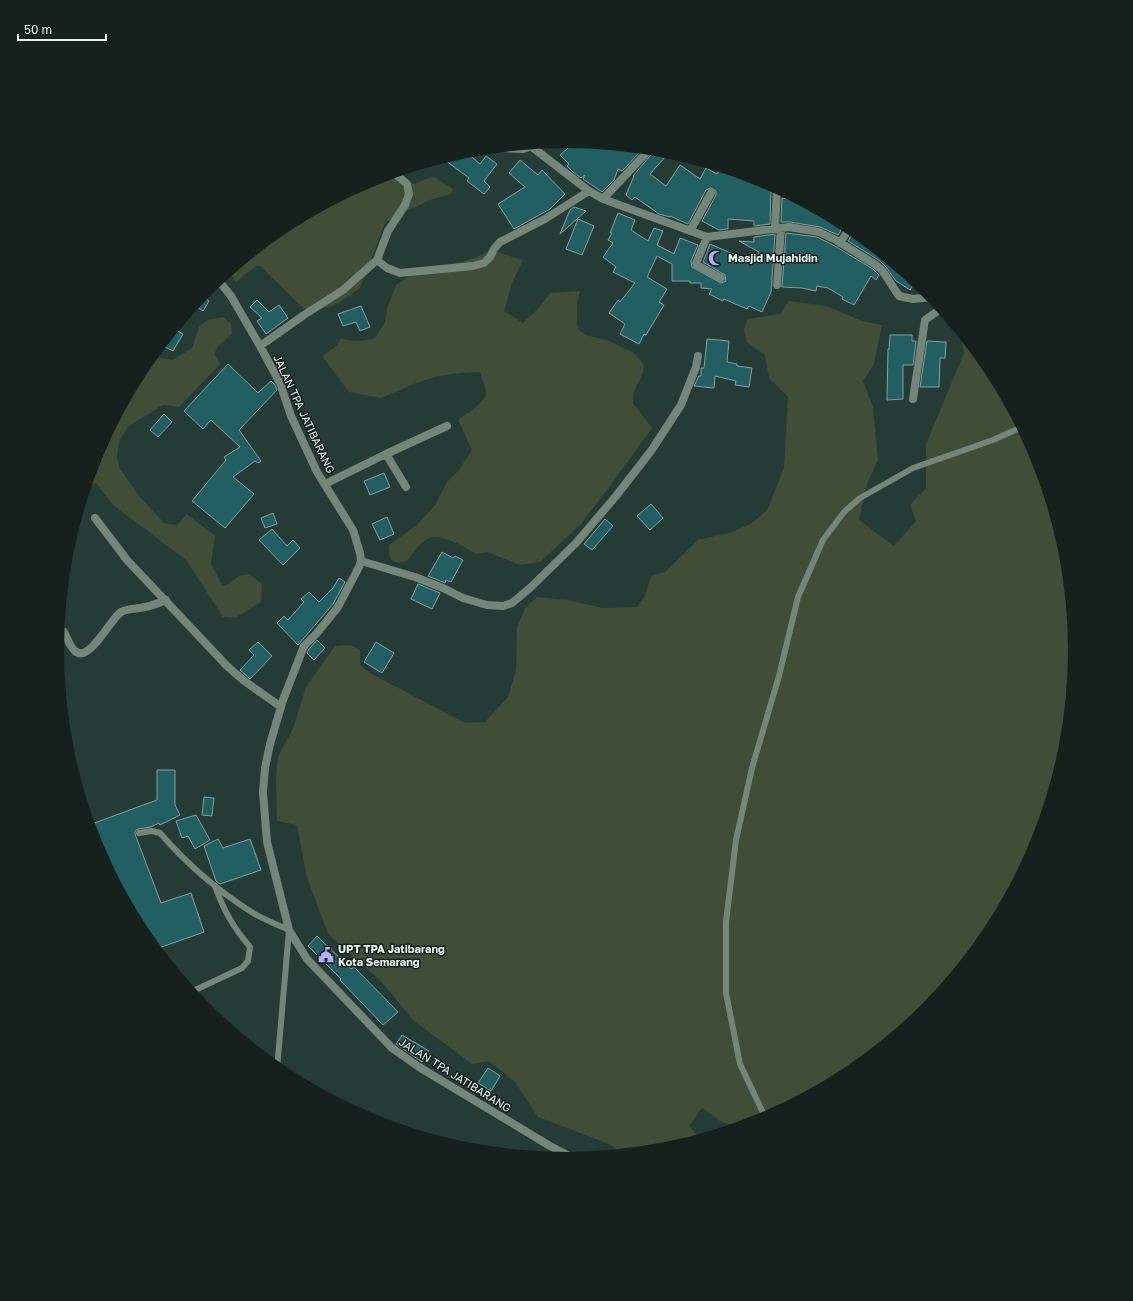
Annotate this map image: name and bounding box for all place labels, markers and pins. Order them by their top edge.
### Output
mosque icon: Masjid Mujahidin [707,249,725,267]
place label: Masjid Mujahidin [728,251,818,264]
place label: UPT TPA Jatibarang Kota Semarang [338,942,445,968]
public building icon: UPT TPA Jatibarang Kota Semarang [317,946,335,964]

